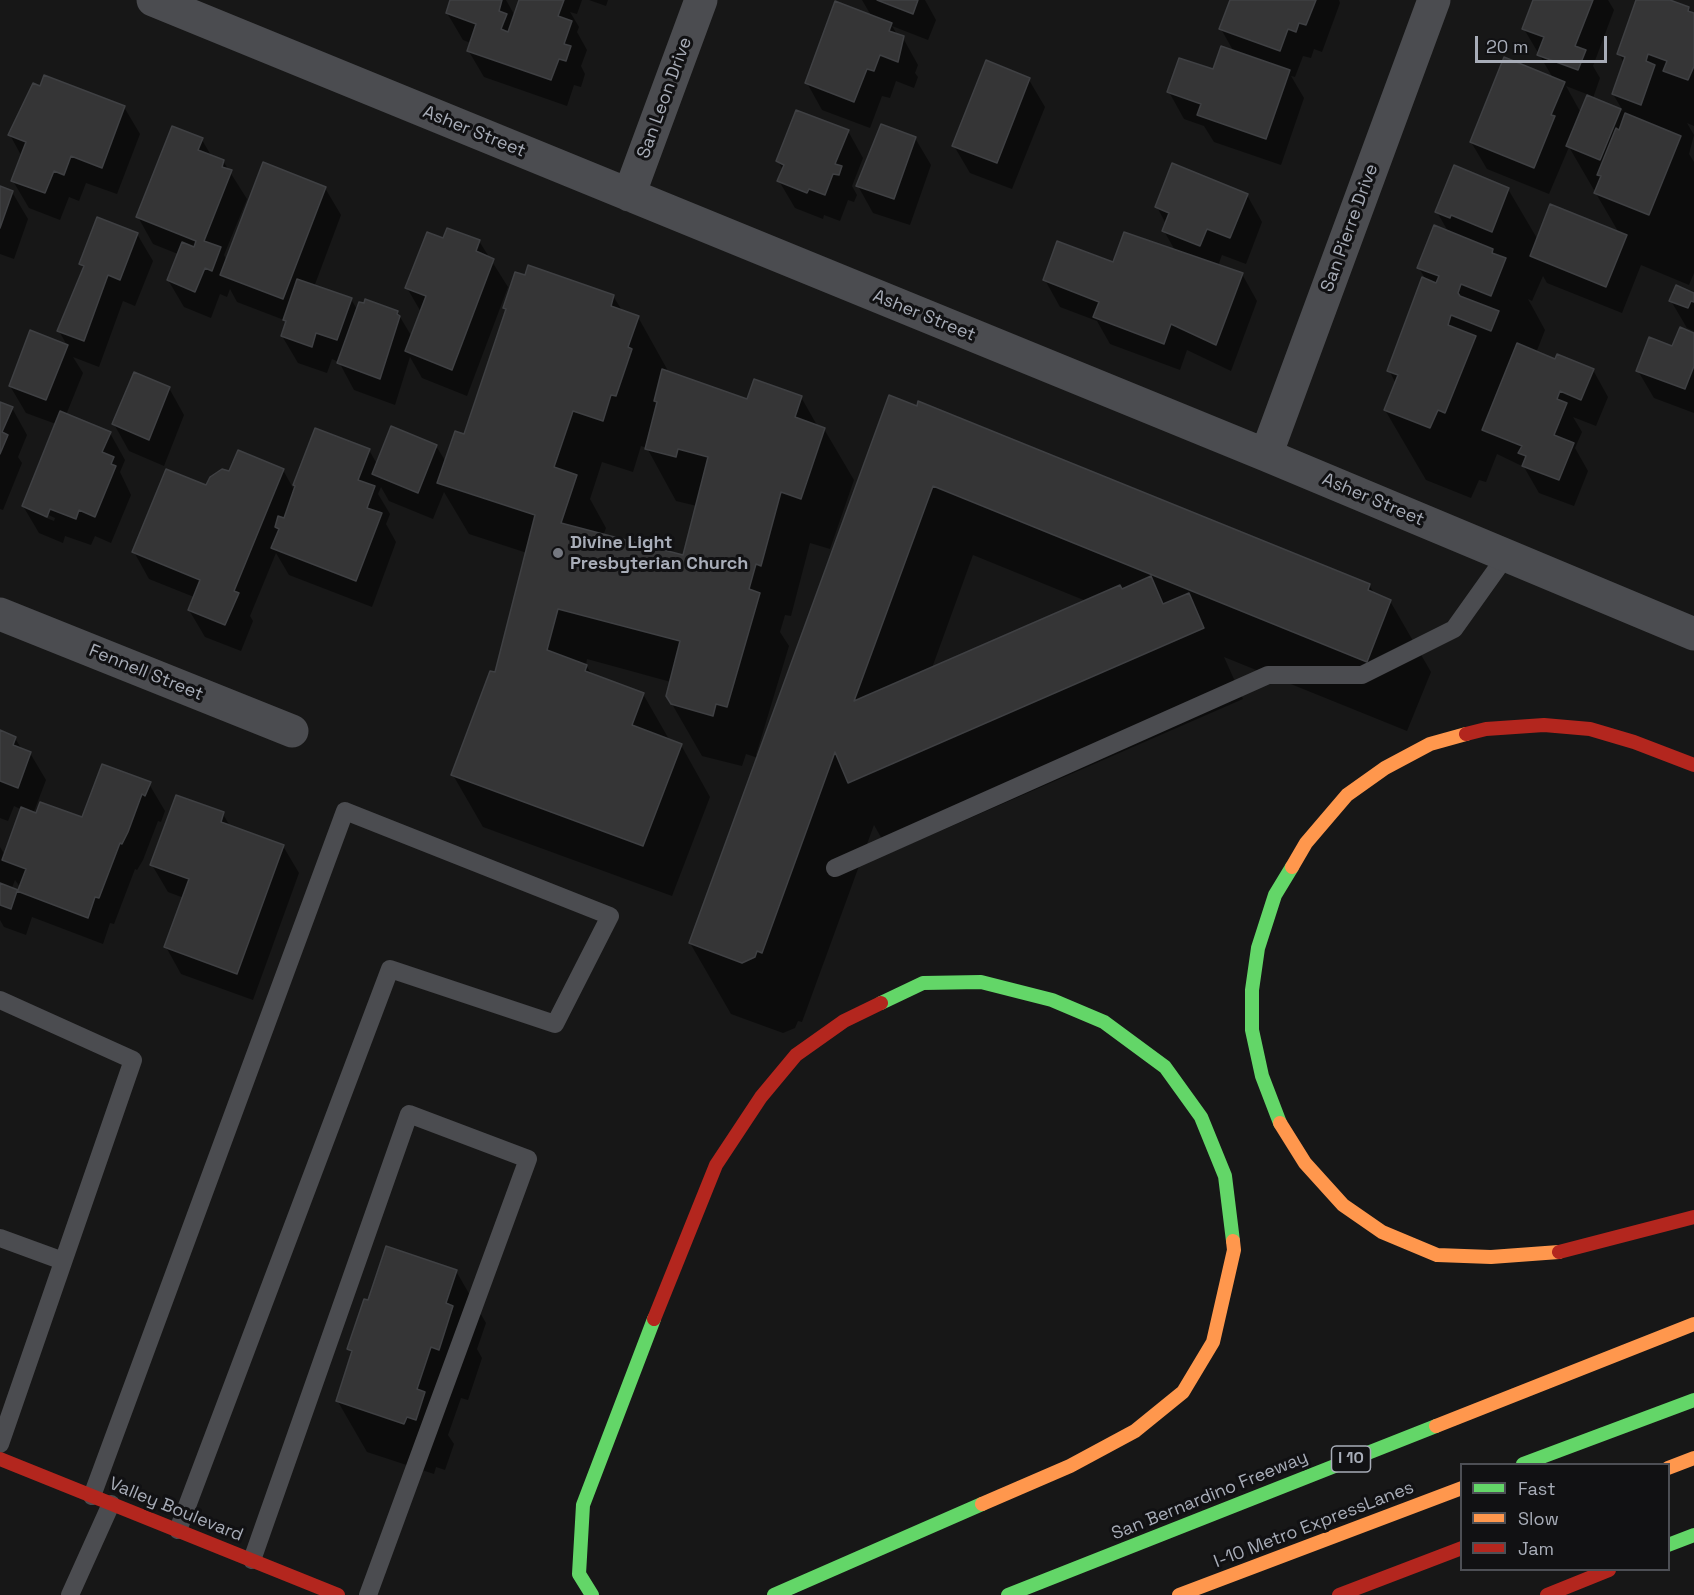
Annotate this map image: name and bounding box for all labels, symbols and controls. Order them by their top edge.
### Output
scale bar [1478,24,1610,62]
street label: San Leon Drive [633,34,697,162]
text: 20 m [1486,35,1529,58]
street label: Asher Street [419,102,529,162]
street label: San Pierre Drive [1317,161,1383,295]
street label: Asher Street [869,286,979,346]
street label: Asher Street [1319,469,1427,531]
place label: Divine Light Presbyterian Church [570,532,748,574]
marker: Divine Light Presbyterian Church [551,546,565,560]
street label: Fennell Street [86,640,206,706]
road number: I 10 [1332,1446,1370,1472]
street label: San Bernardino Freeway [1109,1447,1311,1545]
legend [1460,1463,1670,1571]
street label: Valley Boulevard [106,1473,246,1547]
street label: I-10 Metro ExpressLanes [1211,1477,1417,1573]
text: Fast [1518,1477,1555,1500]
text: Slow [1518,1507,1559,1530]
text: Jam [1518,1537,1554,1560]

